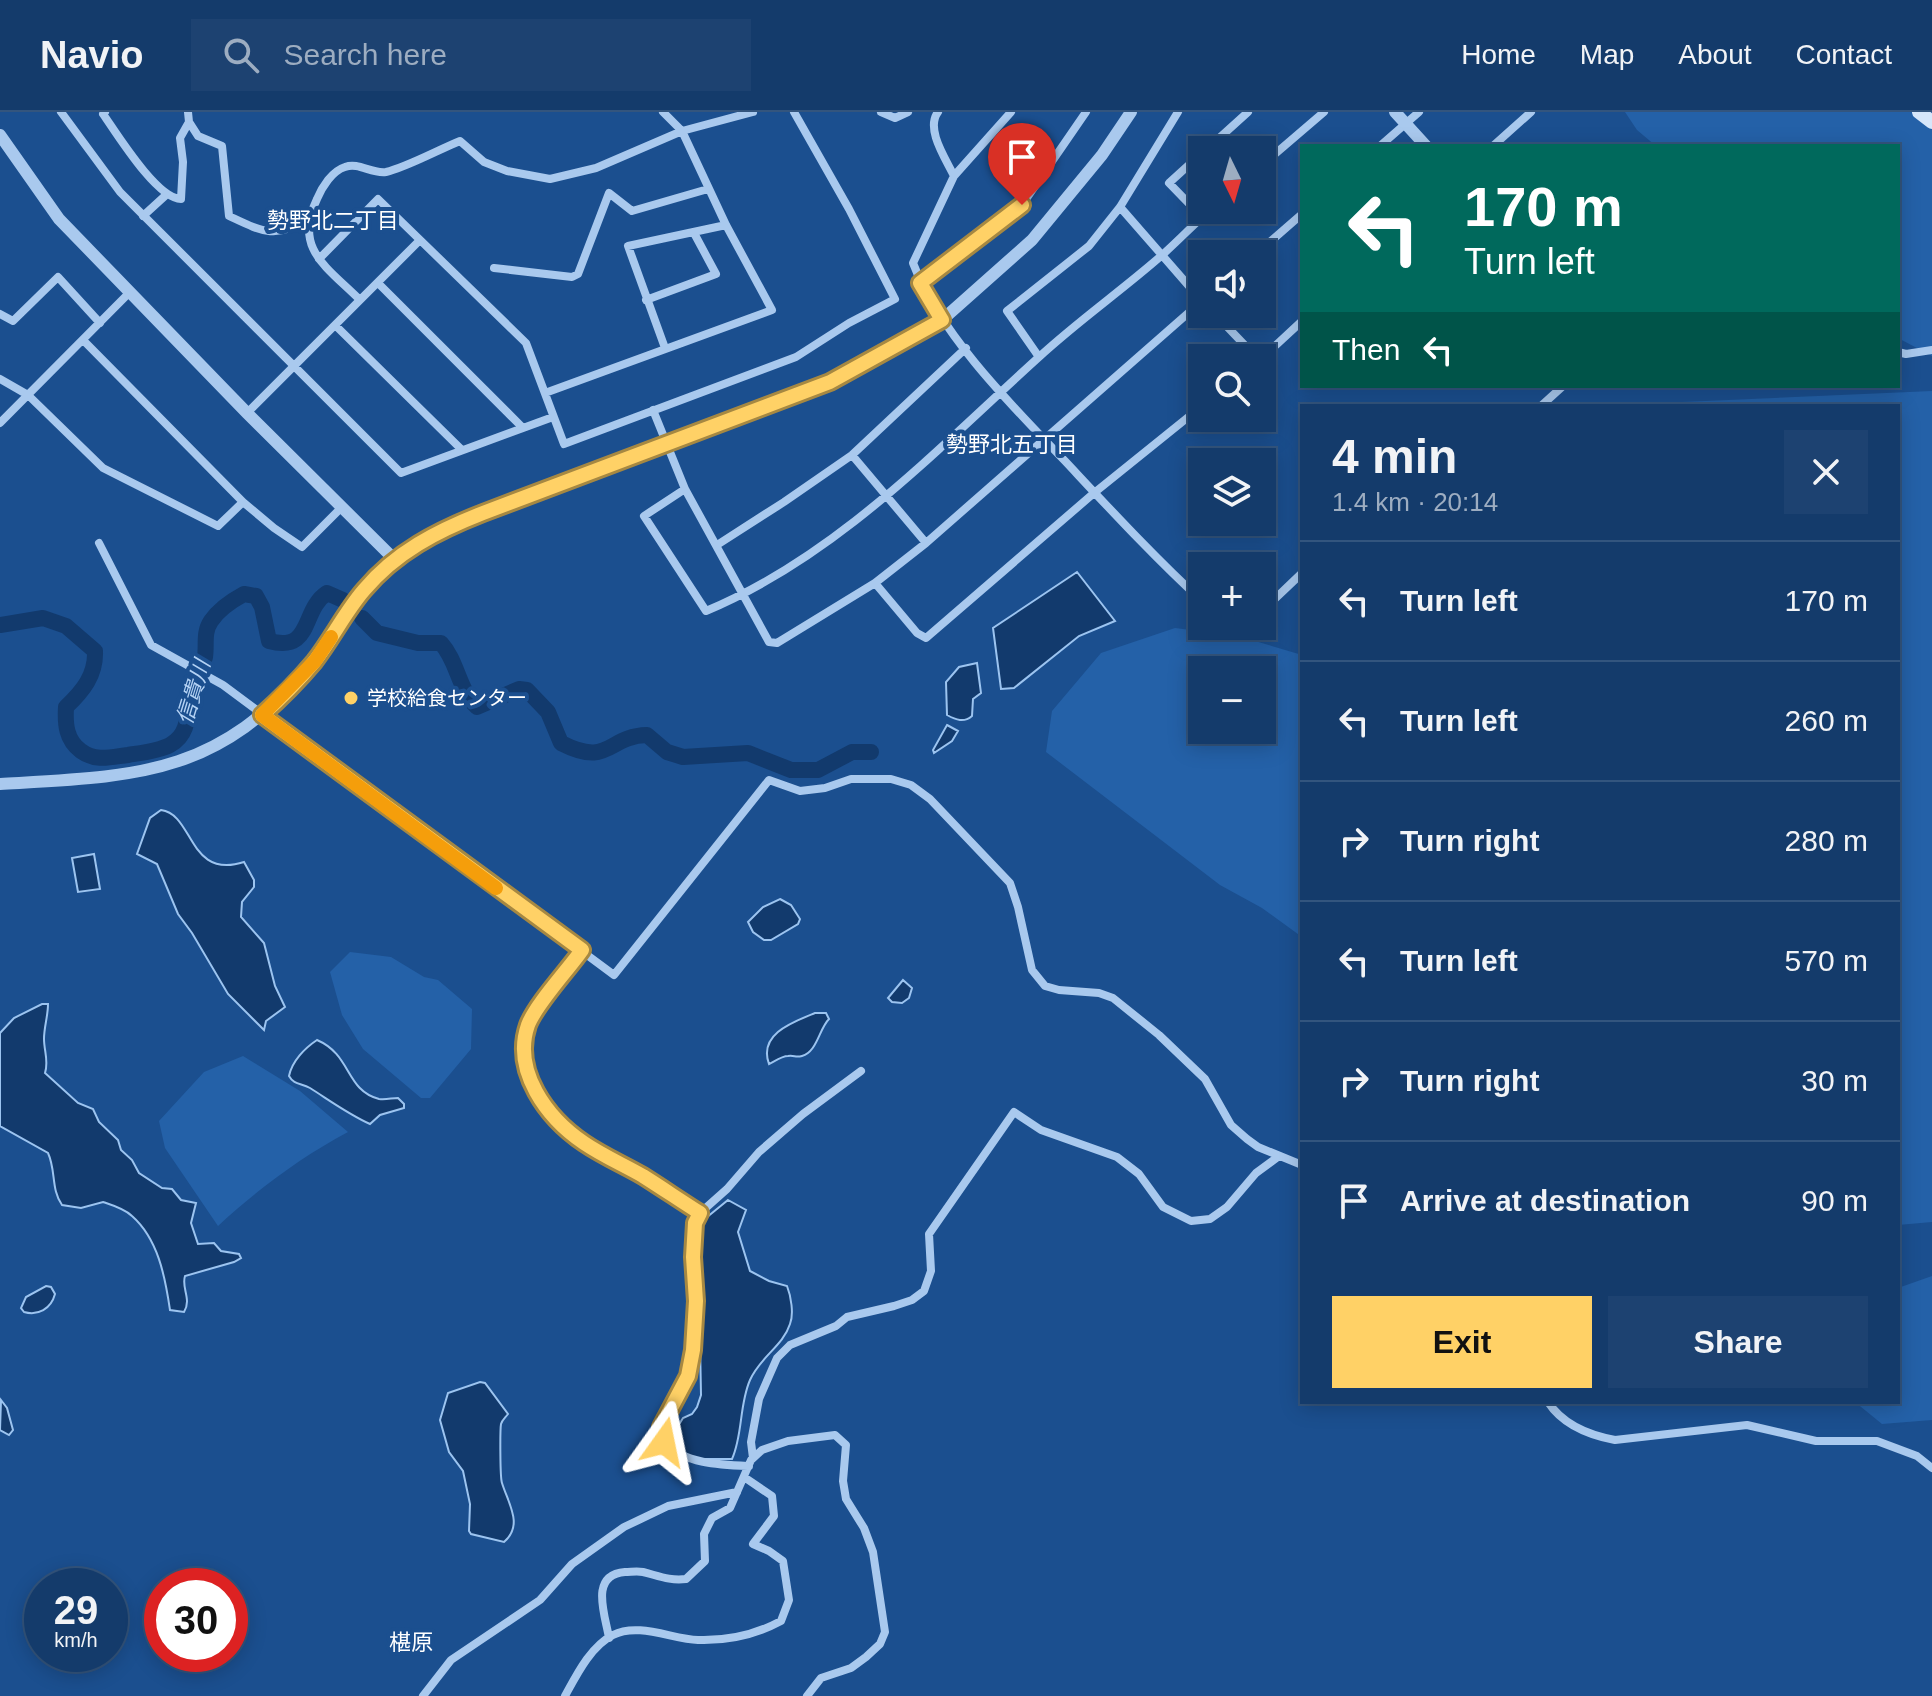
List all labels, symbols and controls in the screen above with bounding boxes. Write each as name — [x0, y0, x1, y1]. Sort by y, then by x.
search box — [191, 19, 751, 91]
icon: search — [219, 33, 263, 77]
text: Navio — [40, 34, 143, 76]
text: Search here — [283, 38, 447, 71]
text: Home — [1461, 39, 1536, 70]
text: Map — [1580, 39, 1634, 70]
text: About — [1678, 39, 1752, 70]
text: Contact — [1796, 39, 1892, 70]
pin — [988, 123, 1056, 205]
icon: arrive — [1000, 135, 1044, 179]
north arrow — [1188, 136, 1276, 224]
map controls — [1188, 136, 1276, 744]
text: 170 m — [1464, 175, 1623, 238]
icon: left — [1332, 176, 1436, 280]
district label: 勢野北二丁目 — [267, 208, 399, 233]
button: sound — [1188, 240, 1276, 328]
text: Turn left — [1464, 241, 1595, 282]
icon: left — [1416, 328, 1460, 372]
text: Then — [1332, 333, 1400, 366]
button: search — [1188, 344, 1276, 432]
text: 4 min — [1332, 430, 1457, 483]
button: close — [1784, 430, 1868, 514]
district label: 勢野北五丁目 — [946, 432, 1078, 457]
button: layers — [1188, 448, 1276, 536]
text: 1.4 km · 20:14 — [1332, 487, 1498, 517]
button: + — [1188, 552, 1276, 640]
icon: left — [1332, 579, 1376, 623]
text: Turn left — [1400, 584, 1518, 617]
text: 170 m — [1785, 584, 1868, 617]
water label: 信貴川 — [172, 655, 216, 727]
button: − — [1188, 656, 1276, 744]
place label: 学校給食センター — [367, 687, 527, 709]
marker: 学校給食センター — [342, 689, 360, 707]
icon: left — [1332, 699, 1376, 743]
text: Turn left — [1400, 704, 1518, 737]
text: 260 m — [1785, 704, 1868, 737]
icon: right — [1332, 819, 1376, 863]
text: Turn right — [1400, 824, 1539, 857]
text: 280 m — [1785, 824, 1868, 857]
icon: left — [1332, 939, 1376, 983]
text: Turn left — [1400, 944, 1518, 977]
text: 570 m — [1785, 944, 1868, 977]
icon: right — [1332, 1059, 1376, 1103]
text: Turn right — [1400, 1064, 1539, 1097]
text: 30 m — [1801, 1064, 1868, 1097]
icon: arrive — [1332, 1179, 1376, 1223]
text: Arrive at destination — [1400, 1184, 1690, 1217]
text: 90 m — [1801, 1184, 1868, 1217]
button: Exit — [1332, 1296, 1592, 1388]
button: Share — [1608, 1296, 1868, 1388]
position arrow — [622, 1400, 706, 1484]
speed limit sign: 30 — [144, 1568, 248, 1672]
text: 29 — [54, 1588, 98, 1632]
text: km/h — [54, 1629, 98, 1651]
district label: 椹原 — [389, 1630, 433, 1655]

